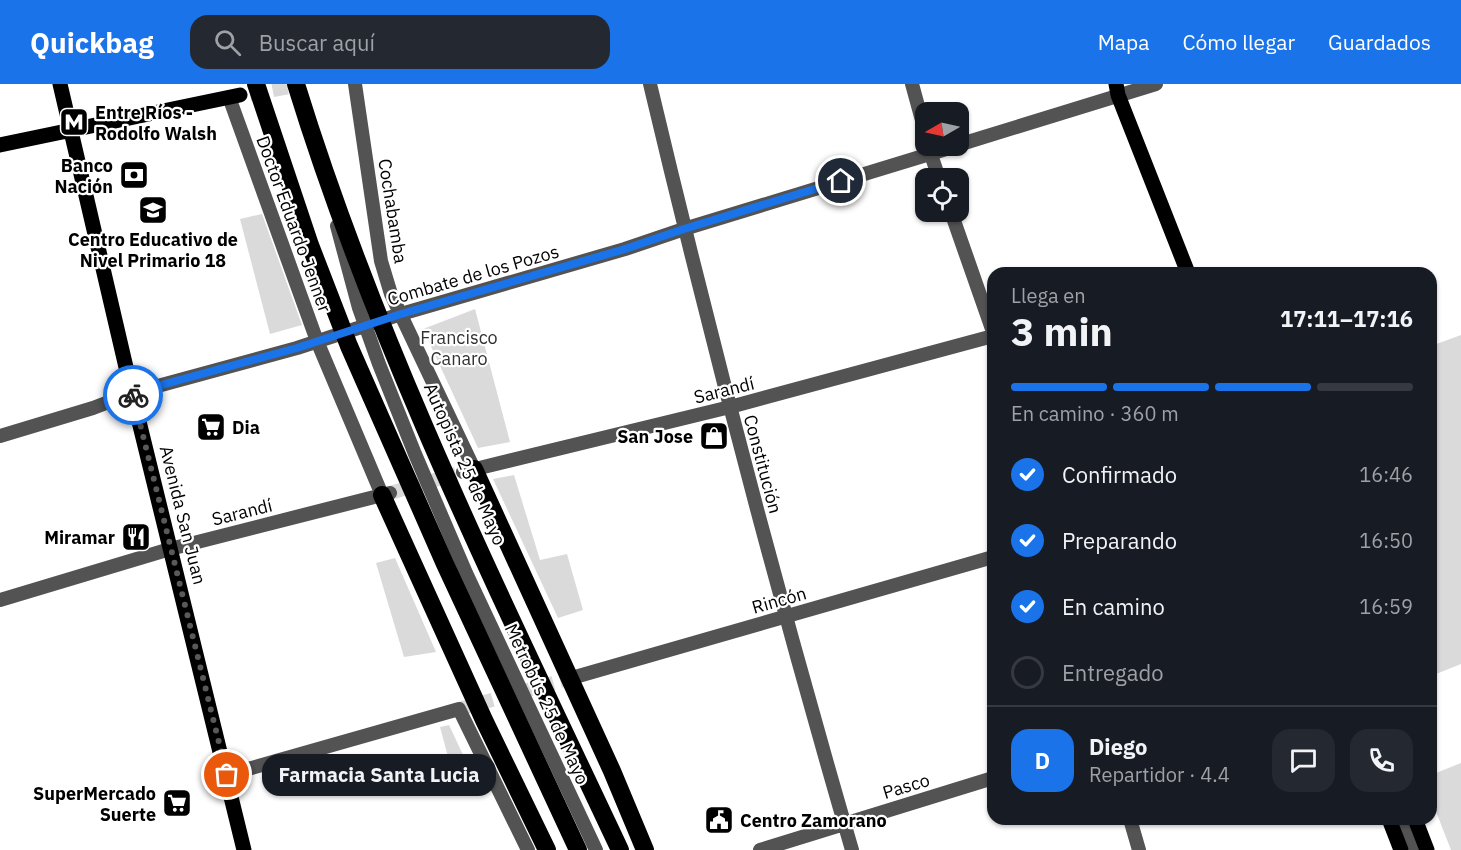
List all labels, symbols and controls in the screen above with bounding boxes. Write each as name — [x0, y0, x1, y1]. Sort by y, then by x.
search box — [190, 15, 610, 69]
text: Quickbag — [30, 24, 154, 61]
icon: search — [211, 26, 244, 59]
text: Buscar aquí — [259, 28, 375, 57]
text: Mapa — [1098, 28, 1149, 56]
text: Cómo llegar — [1182, 28, 1295, 56]
text: Guardados — [1328, 28, 1431, 56]
place label: Entre Ríos - Rodolfo Walsh — [95, 101, 217, 145]
north arrow — [915, 102, 969, 156]
map controls — [915, 102, 969, 222]
metro station icon: Entre Ríos - Rodolfo Walsh — [58, 106, 90, 138]
street label: Doctor Eduardo Jenner — [251, 133, 337, 316]
place label: Banco Nación — [54, 154, 113, 198]
pin — [815, 155, 866, 206]
street label: Cochabamba — [373, 157, 413, 266]
bank icon: Banco Nación — [118, 159, 150, 191]
icon: home — [824, 164, 857, 197]
button: locate — [915, 168, 969, 222]
school or university icon: Centro Educativo de Nivel Primario 18 — [137, 194, 169, 226]
place label: Centro Educativo de Nivel Primario 18 — [68, 228, 238, 272]
street label: Combate de los Pozos — [385, 239, 561, 311]
text: Llega en — [1011, 282, 1086, 309]
text: 17:11–17:16 — [1280, 304, 1413, 333]
text: 3 min — [1011, 306, 1113, 357]
park label: Francisco Canaro — [420, 326, 498, 370]
courier — [103, 365, 163, 425]
street label: Sarandí — [691, 371, 757, 409]
icon: bike — [117, 379, 150, 412]
street label: Autopista 25 de Mayo — [419, 379, 511, 549]
text: En camino · 360 m — [1011, 400, 1179, 427]
supermarket icon: Dia — [195, 411, 227, 443]
street label: Constitución — [739, 412, 787, 516]
place label: Dia — [232, 416, 260, 439]
shop icon: San Jose — [698, 420, 730, 452]
place label: San Jose — [617, 425, 693, 448]
street label: Avenida San Juan — [155, 443, 211, 587]
icon: check — [1011, 458, 1044, 491]
text: Confirmado — [1062, 460, 1177, 489]
text: 16:46 — [1359, 461, 1413, 488]
street label: Sarandí — [209, 493, 275, 531]
restaurant icon: Miramar — [120, 521, 152, 553]
icon: check — [1011, 524, 1044, 557]
place label: Miramar — [44, 526, 115, 549]
text: Preparando — [1062, 526, 1177, 555]
text: 16:50 — [1359, 527, 1413, 554]
street label: Rincón — [749, 581, 809, 619]
icon: check — [1011, 590, 1044, 623]
text: En camino — [1062, 592, 1165, 621]
text: 16:59 — [1359, 593, 1413, 620]
street label: Metrobús 25 de Mayo — [500, 620, 594, 788]
text: Entregado — [1062, 658, 1163, 687]
button: chat — [1272, 729, 1335, 792]
button: phone — [1350, 729, 1413, 792]
text: Diego — [1089, 732, 1147, 761]
text: D — [1035, 746, 1050, 775]
pin — [201, 749, 252, 800]
callout: Farmacia Santa Lucia — [263, 754, 497, 796]
icon: bag — [210, 758, 243, 791]
text: Farmacia Santa Lucia — [278, 761, 480, 788]
text: Repartidor · 4.4 — [1089, 761, 1230, 788]
street label: Pasco — [880, 768, 932, 804]
place label: SuperMercado Suerte — [33, 782, 156, 826]
supermarket icon: SuperMercado Suerte — [161, 787, 193, 819]
public building icon: Centro Zamorano — [703, 804, 735, 836]
place label: Centro Zamorano — [740, 809, 887, 832]

